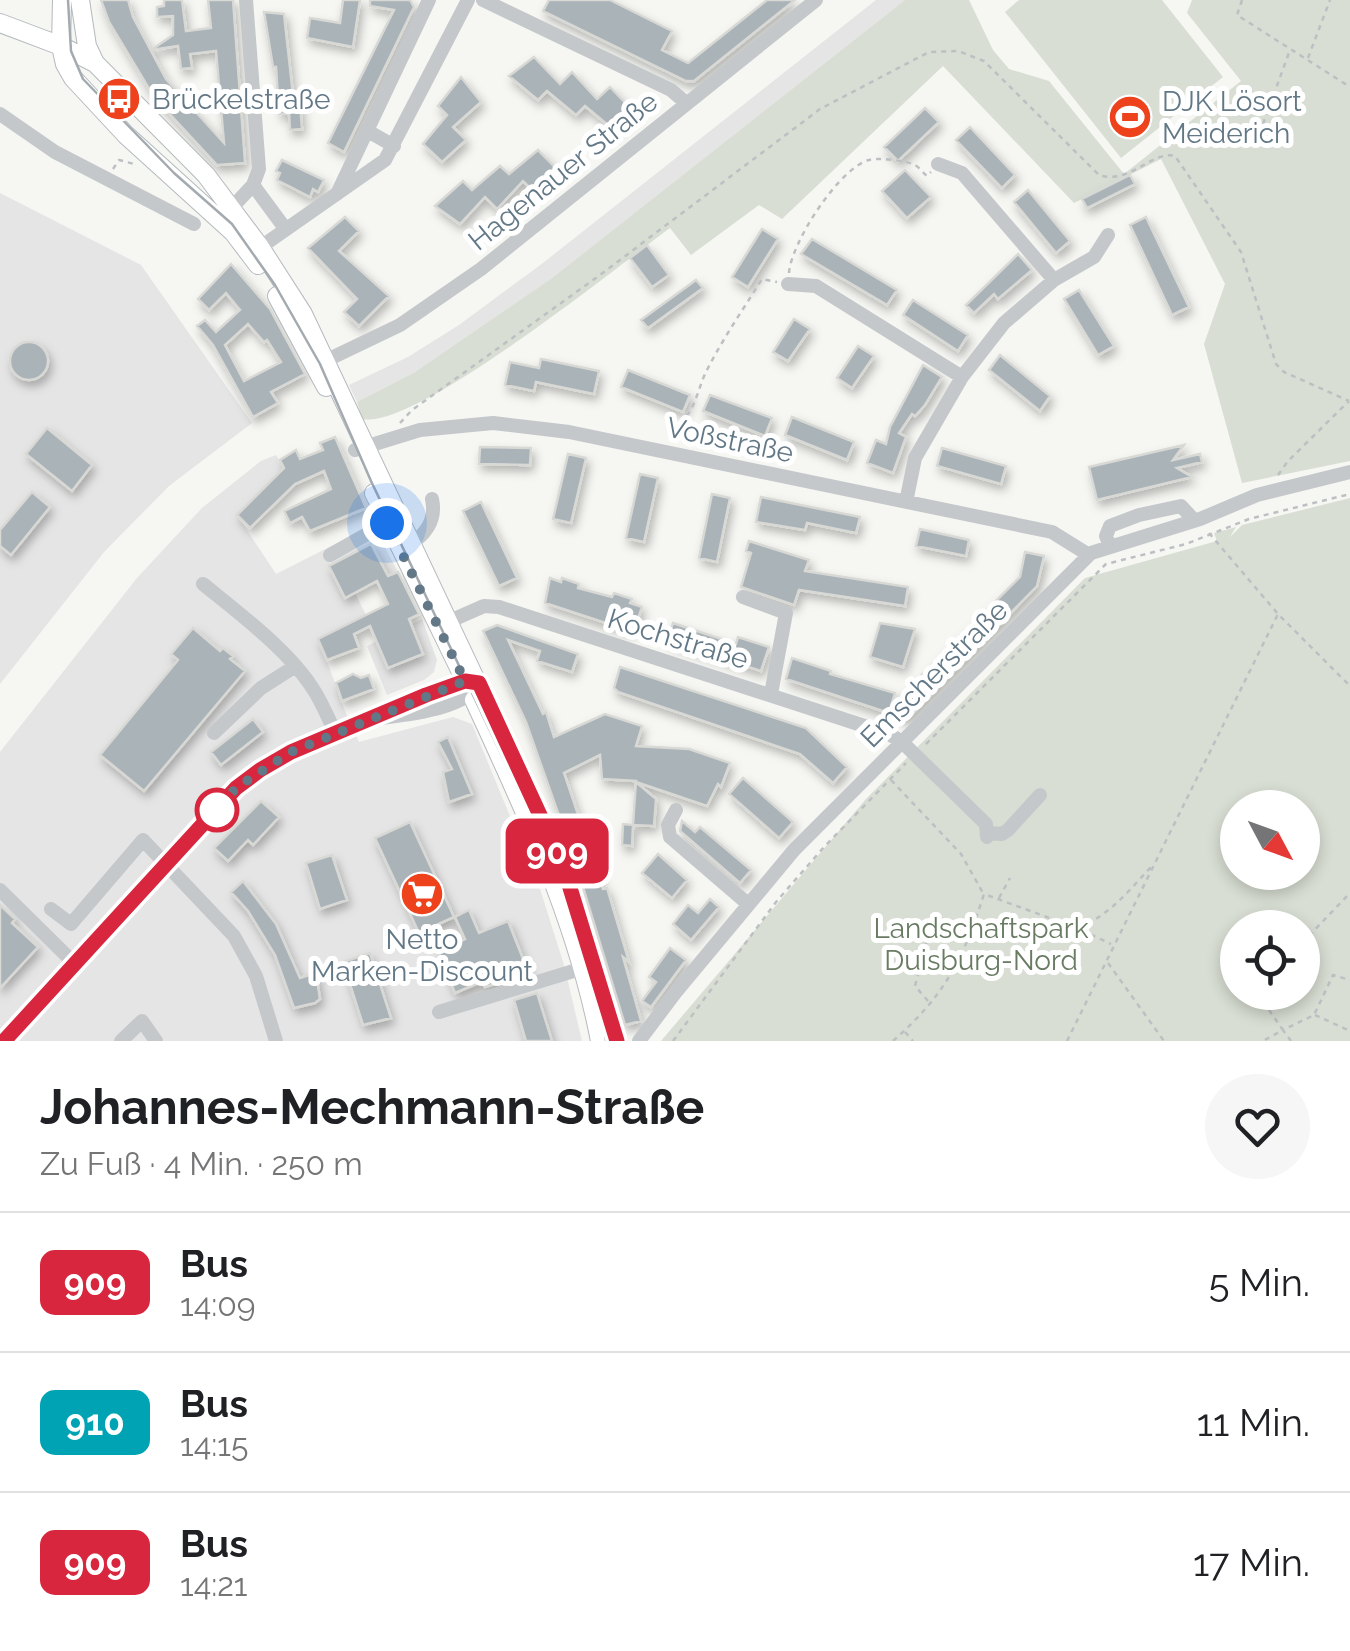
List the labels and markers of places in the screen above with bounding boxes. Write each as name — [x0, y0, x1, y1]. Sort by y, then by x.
bus stop icon: Brückelstraße — [96, 76, 142, 122]
place label: Brückelstraße — [152, 83, 330, 116]
place label: DJK Lösort Meiderich — [1162, 85, 1302, 150]
sports icon: DJK Lösort Meiderich — [1107, 94, 1153, 140]
unlabelled marker — [196, 789, 238, 831]
supermarket icon: Netto Marken-Discount — [399, 871, 445, 917]
place label: Netto Marken-Discount — [311, 923, 534, 988]

